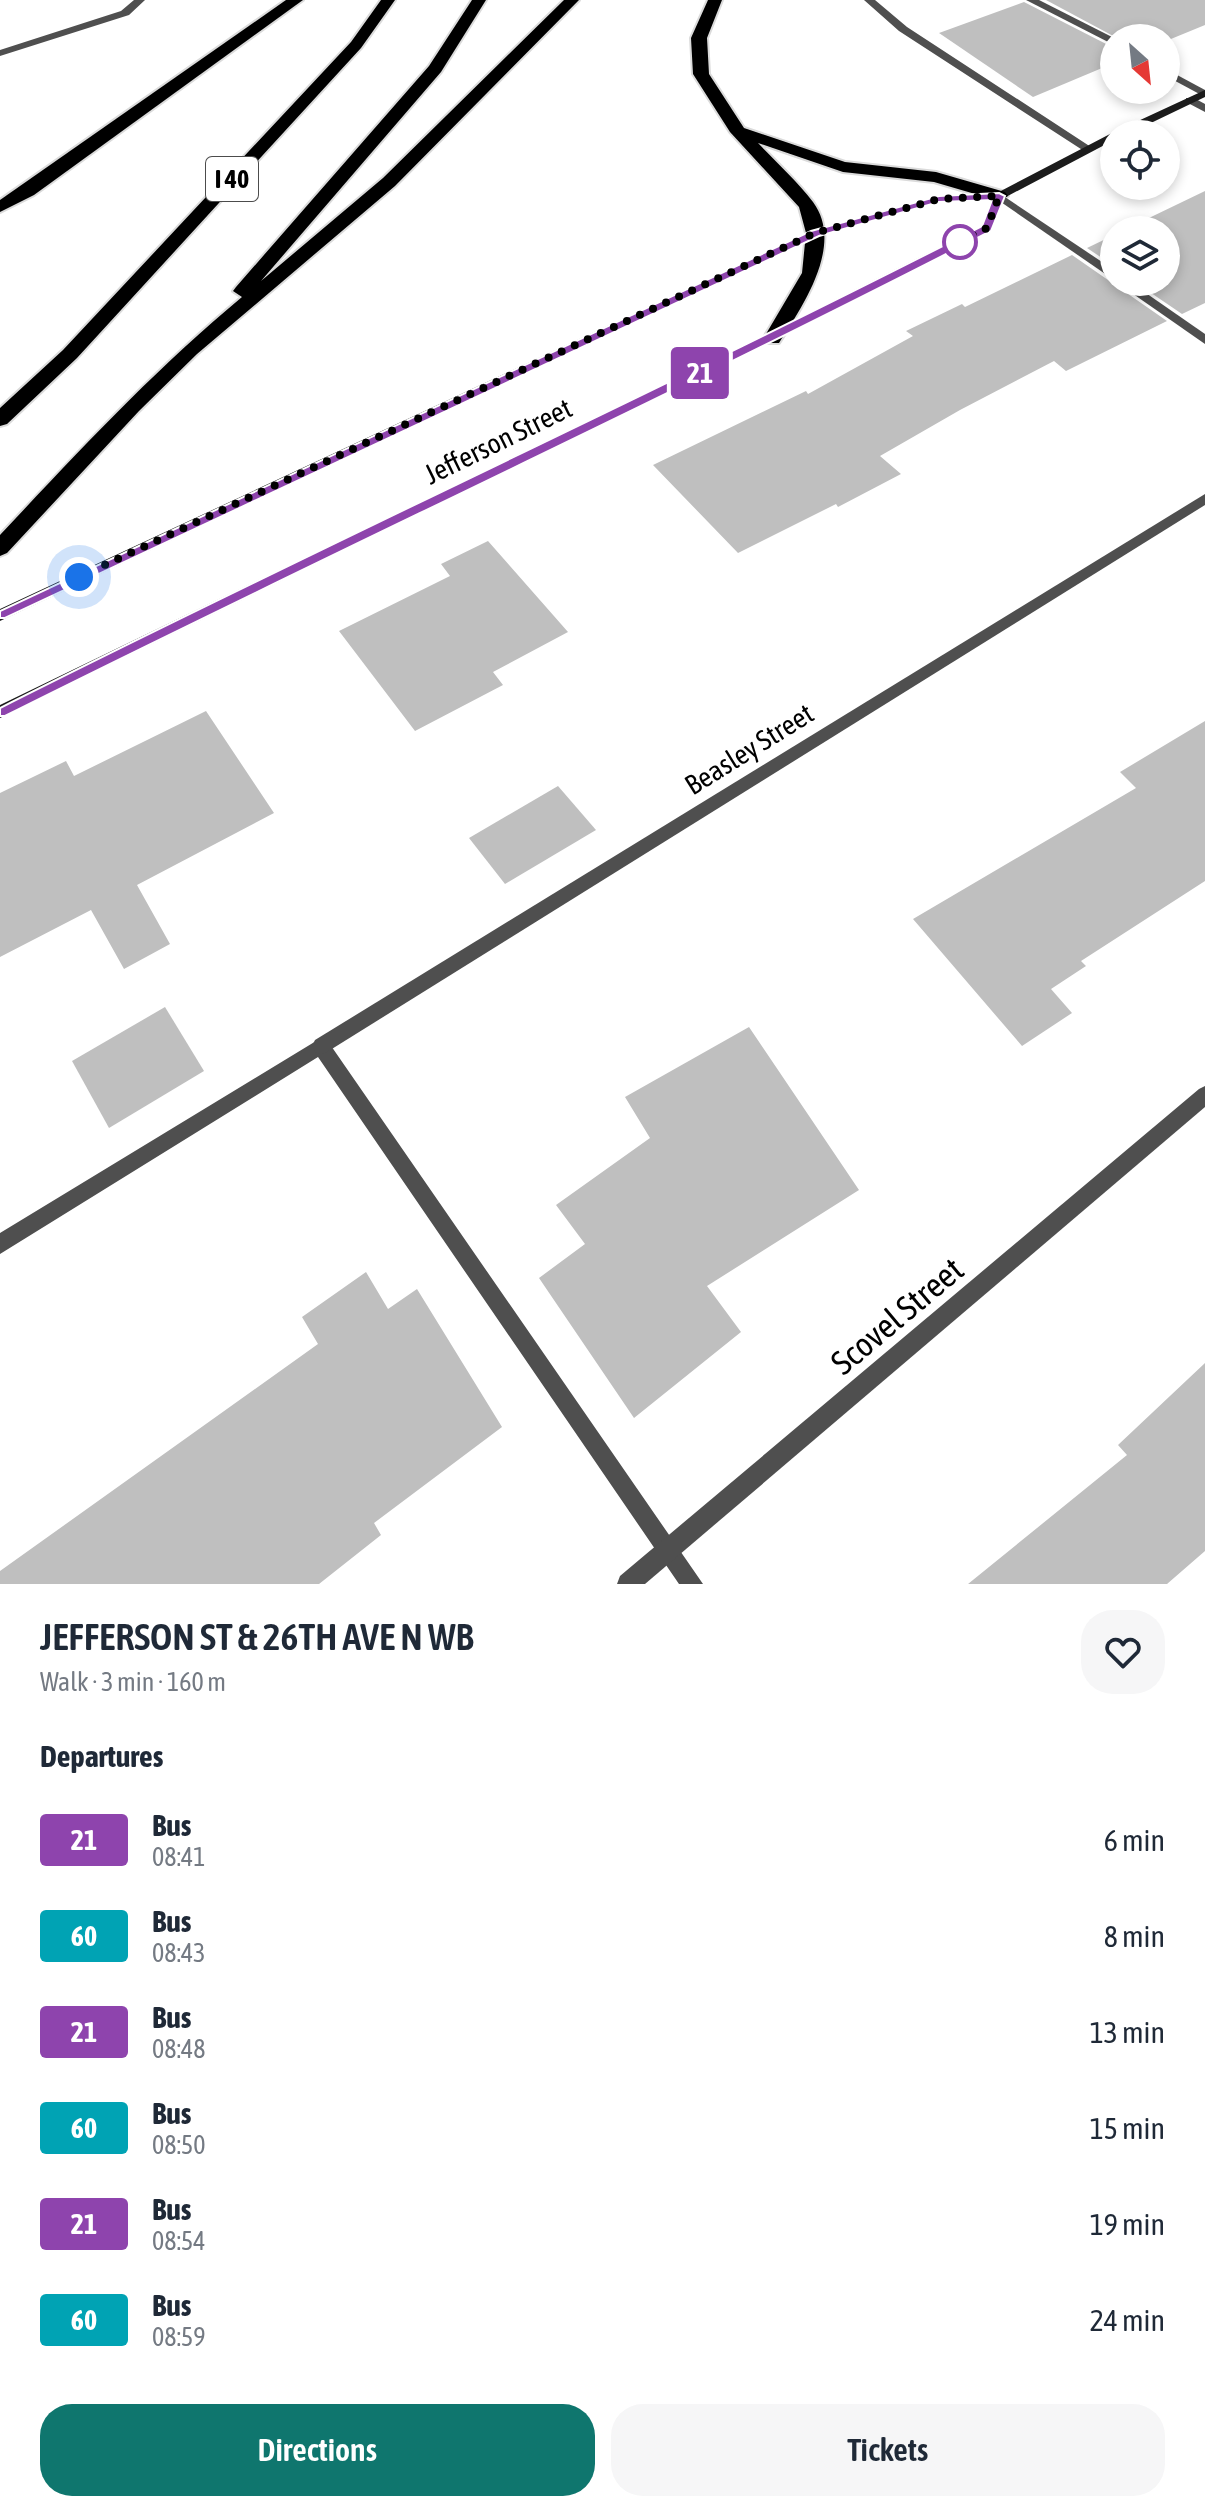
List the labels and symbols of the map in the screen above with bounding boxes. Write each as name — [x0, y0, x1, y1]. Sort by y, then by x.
north arrow — [1100, 24, 1180, 104]
road number: I 40 — [206, 157, 258, 201]
unlabelled marker — [943, 225, 977, 259]
line badge: 21 — [664, 347, 736, 399]
street label: Jefferson Street — [419, 392, 577, 490]
your location — [59, 557, 99, 597]
street label: Beasley Street — [679, 697, 819, 801]
street label: Scovel Street — [823, 1249, 970, 1382]

